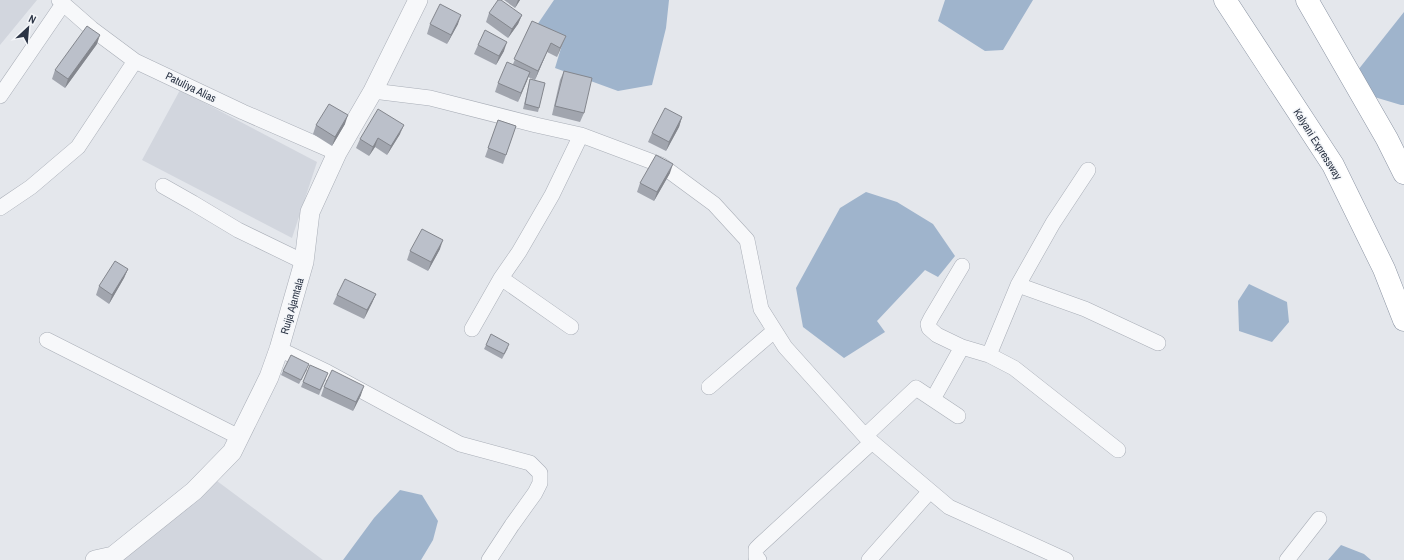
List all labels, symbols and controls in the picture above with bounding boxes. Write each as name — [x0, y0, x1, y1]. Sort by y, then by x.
north arrow — [8, 8, 48, 48]
text: N — [26, 11, 38, 27]
street label: Patuliya Alias — [163, 69, 219, 105]
street label: Kalyani Expressway — [1291, 106, 1346, 183]
street label: Ruija Ajamtala — [277, 276, 307, 336]

